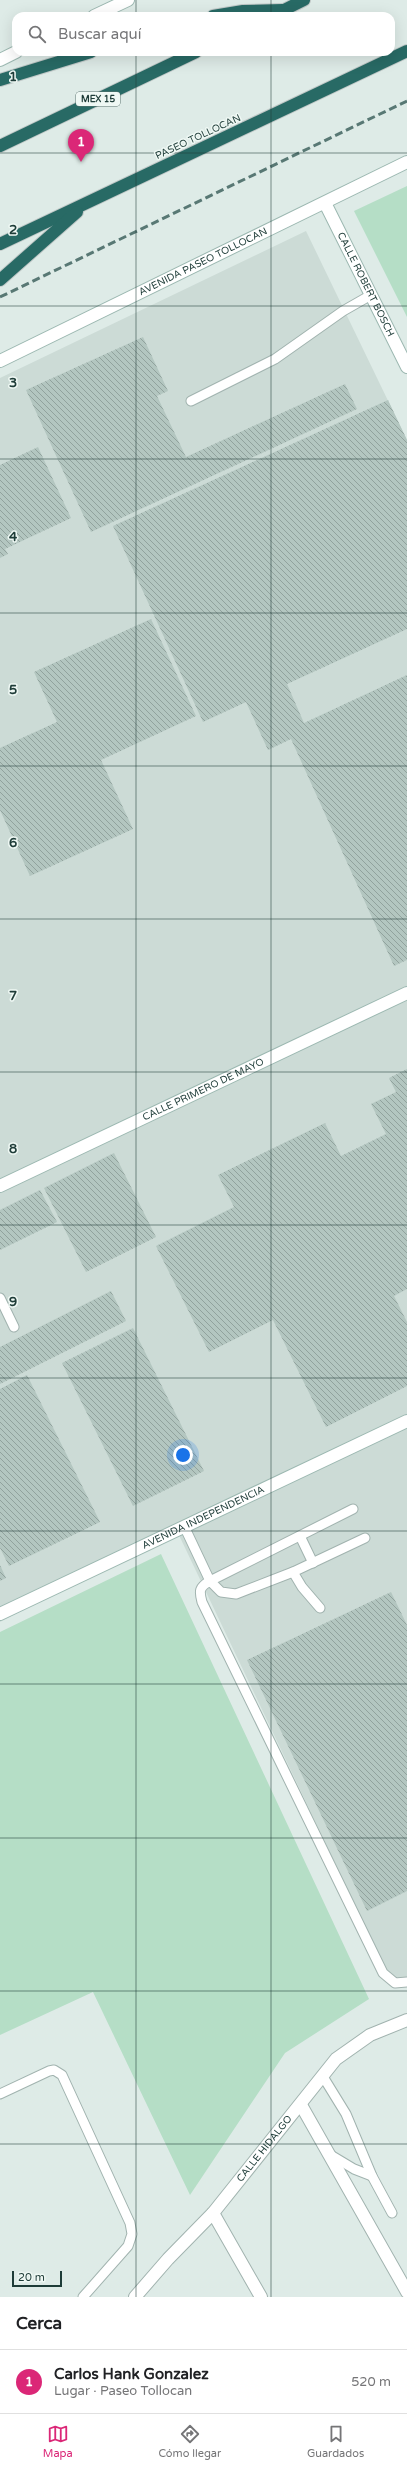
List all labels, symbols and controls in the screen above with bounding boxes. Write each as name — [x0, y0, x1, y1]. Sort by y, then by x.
search box — [12, 12, 395, 56]
icon: search — [26, 23, 48, 45]
text: Buscar aquí — [58, 25, 141, 43]
text: 1 — [9, 69, 17, 85]
road number: MEX 15 — [76, 92, 120, 106]
street label: PASEO TOLLOCAN — [153, 112, 243, 162]
pin: 1 — [68, 129, 94, 162]
text: 2 — [9, 222, 17, 238]
street label: AVENIDA PASEO TOLLOCAN — [137, 225, 269, 298]
street label: CALLE ROBERT BOSCH — [335, 230, 397, 339]
text: 3 — [9, 375, 17, 391]
text: 4 — [9, 529, 18, 545]
text: 5 — [9, 682, 17, 698]
text: 6 — [9, 835, 17, 851]
text: 7 — [9, 988, 17, 1004]
street label: CALLE PRIMERO DE MAYO — [141, 1056, 266, 1123]
text: 8 — [9, 1141, 17, 1157]
text: 9 — [9, 1294, 17, 1310]
your location — [173, 1445, 193, 1465]
street label: AVENIDA INDEPENDENCIA — [140, 1483, 266, 1552]
street label: CALLE HIDALGO — [234, 2113, 295, 2184]
scale bar — [12, 2269, 62, 2288]
text: 20 m — [18, 2271, 45, 2284]
text: Cerca — [16, 2313, 62, 2334]
text: Carlos Hank Gonzalez — [54, 2365, 209, 2383]
text: 1 — [25, 2374, 33, 2390]
text: 520 m — [351, 2374, 391, 2390]
text: Lugar · Paseo Tollocan — [54, 2383, 192, 2399]
tab: Mapa — [43, 2423, 73, 2460]
tab: Cómo llegar — [158, 2423, 221, 2460]
tab: Guardados — [307, 2423, 364, 2460]

